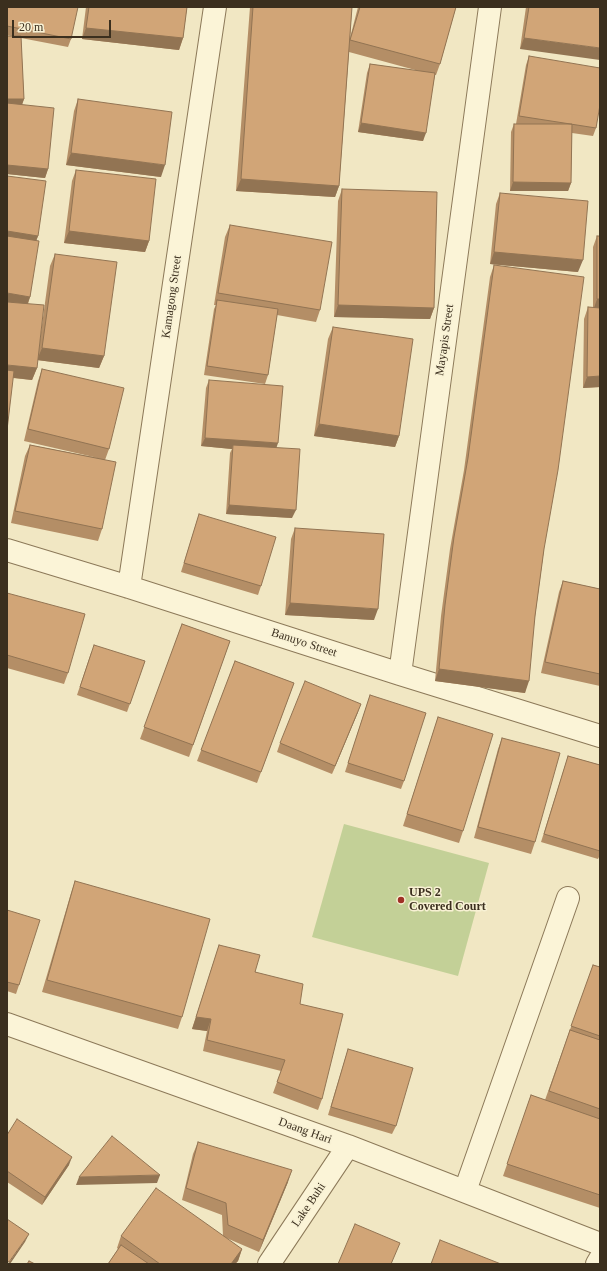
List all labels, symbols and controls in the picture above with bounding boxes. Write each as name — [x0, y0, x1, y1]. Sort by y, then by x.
scale bar — [14, 12, 113, 38]
text: 20 m — [19, 20, 43, 34]
street label: Kamagong Street — [159, 255, 185, 339]
street label: Mayapis Street — [433, 303, 457, 377]
street label: Banuyo Street — [269, 626, 339, 660]
place label: UPS 2 Covered Court — [409, 886, 486, 914]
marker: UPS 2 Covered Court — [396, 895, 406, 905]
street label: Daang Hari — [276, 1115, 334, 1147]
street label: Lake Buhi — [289, 1180, 329, 1230]

